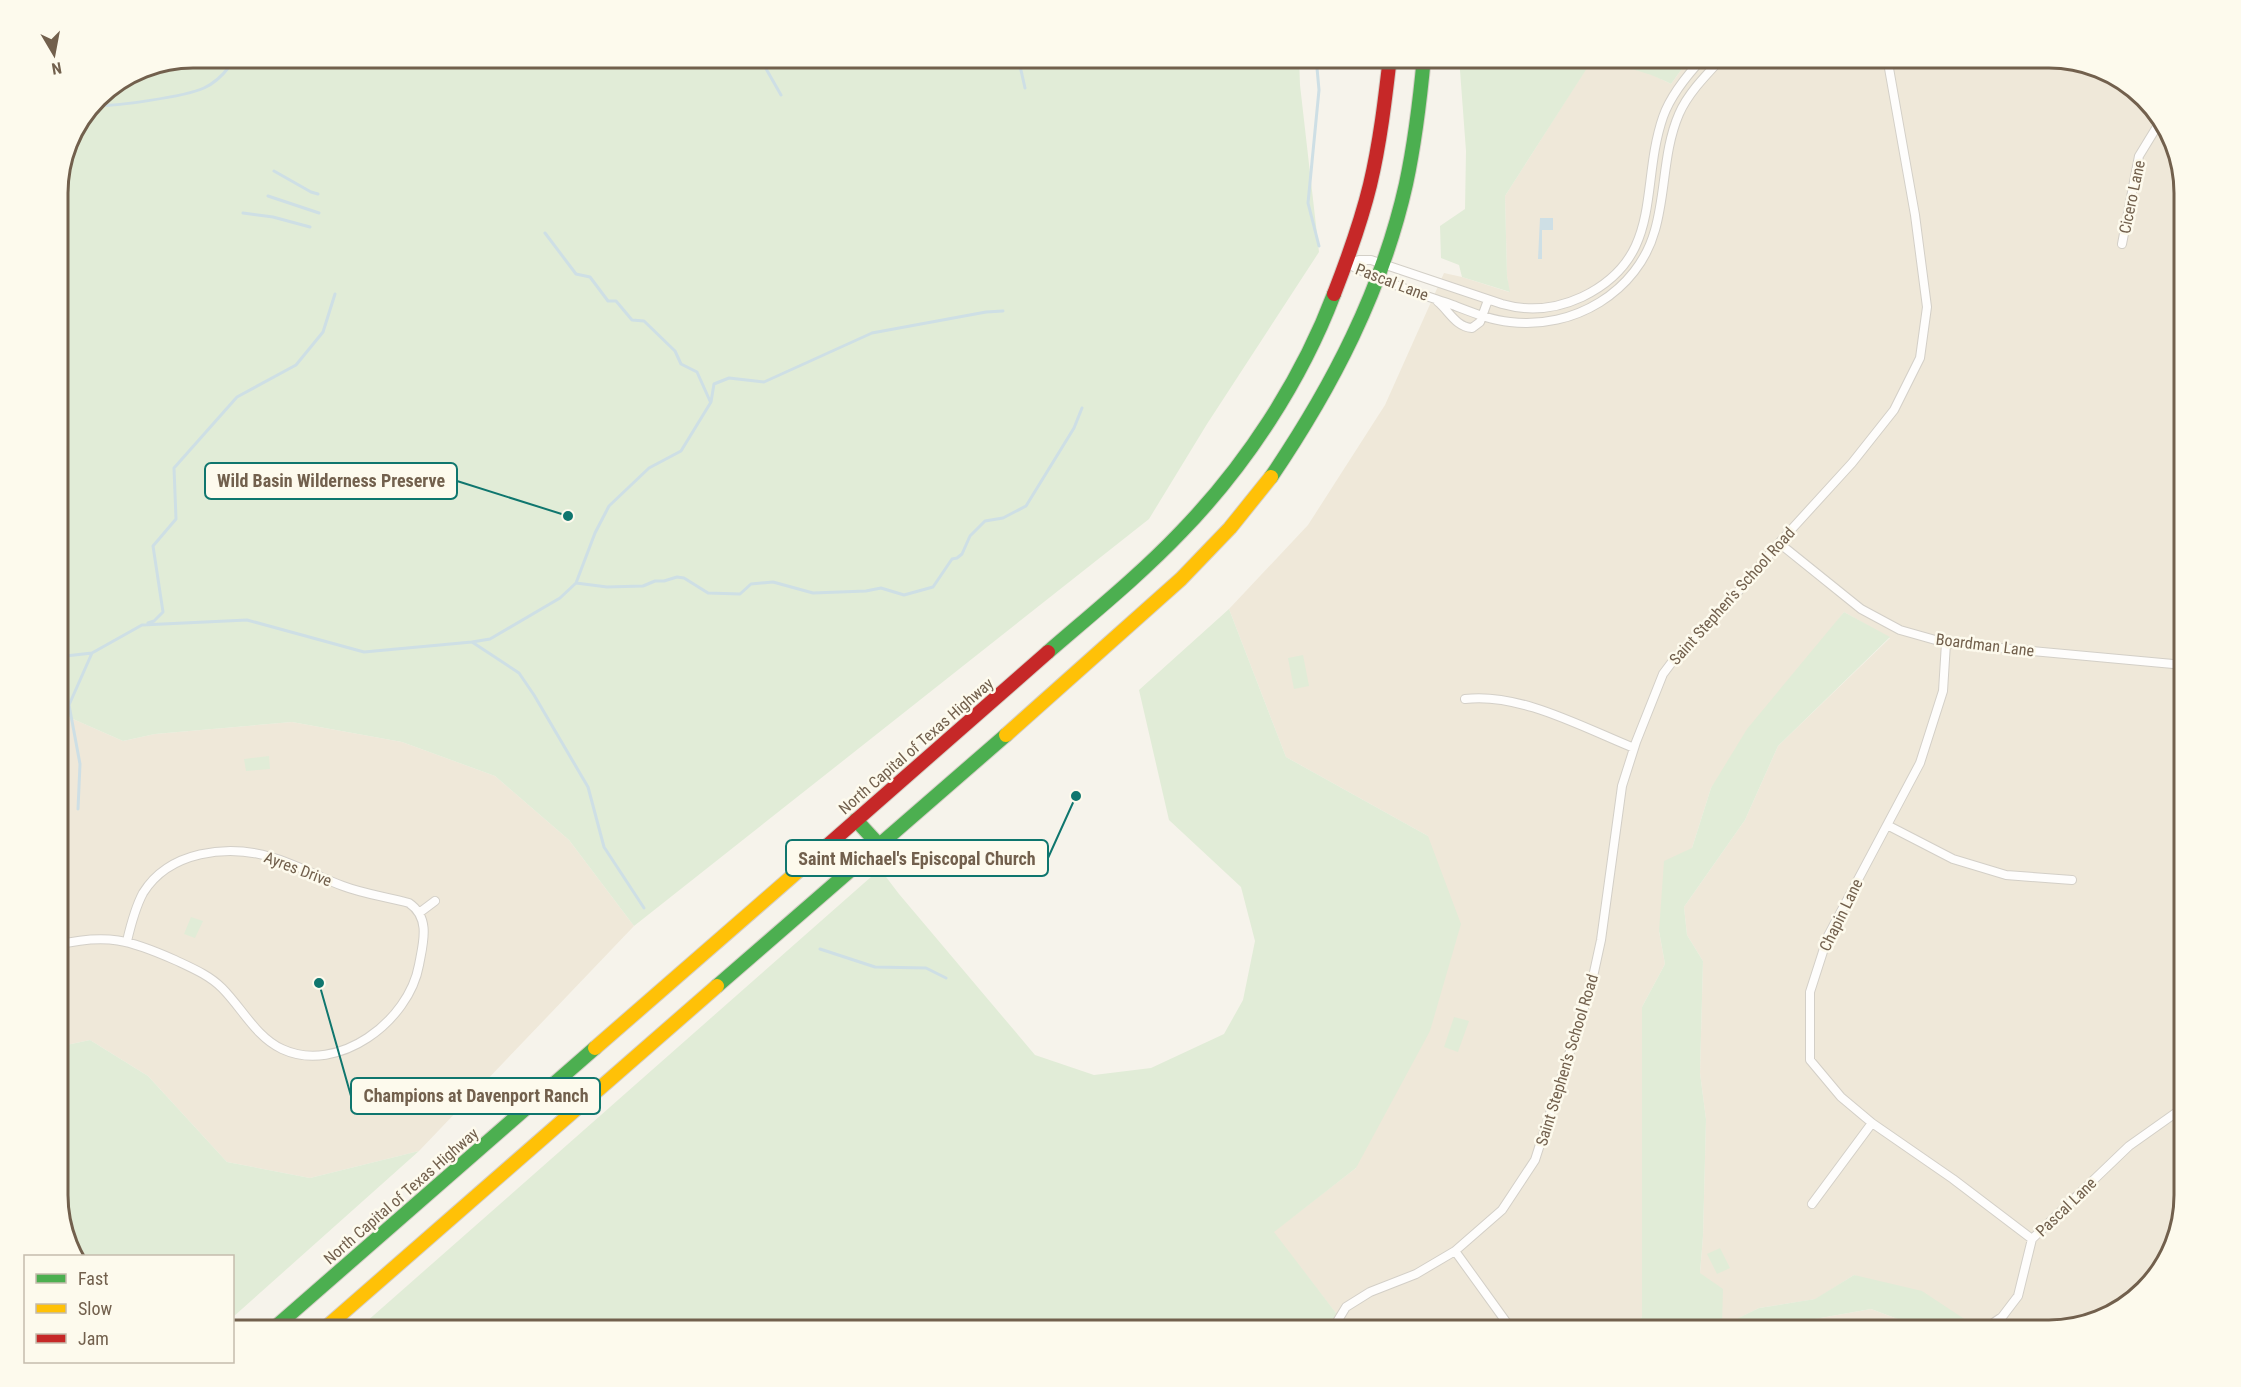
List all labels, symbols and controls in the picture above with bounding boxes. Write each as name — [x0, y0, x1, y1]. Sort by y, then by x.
north arrow — [24, 24, 84, 84]
text: N — [50, 58, 63, 78]
street label: Cicero Lane — [2115, 159, 2149, 235]
street label: Pascal Lane — [1353, 259, 1431, 305]
callout: Wild Basin Wilderness Preserve — [205, 463, 457, 499]
text: Wild Basin Wilderness Preserve — [217, 470, 445, 491]
street label: Saint Stephen's School Road — [1665, 523, 1799, 669]
street label: Boardman Lane — [1935, 630, 2035, 660]
street label: North Capital of Texas Highway — [835, 674, 997, 818]
callout: Saint Michael's Episcopal Church — [786, 840, 1048, 876]
street label: Ayres Drive — [262, 847, 334, 891]
text: Saint Michael's Episcopal Church — [798, 848, 1036, 869]
street label: Chapin Lane — [1815, 876, 1867, 954]
street label: Saint Stephen's School Road — [1532, 972, 1602, 1148]
callout: Champions at Davenport Ranch — [351, 1078, 600, 1114]
text: Champions at Davenport Ranch — [363, 1085, 589, 1106]
street label: North Capital of Texas Highway — [320, 1124, 482, 1268]
street label: Pascal Lane — [2032, 1174, 2100, 1240]
legend — [24, 1255, 234, 1363]
text: Fast — [78, 1268, 109, 1289]
text: Slow — [78, 1298, 113, 1319]
text: Jam — [78, 1328, 109, 1349]

